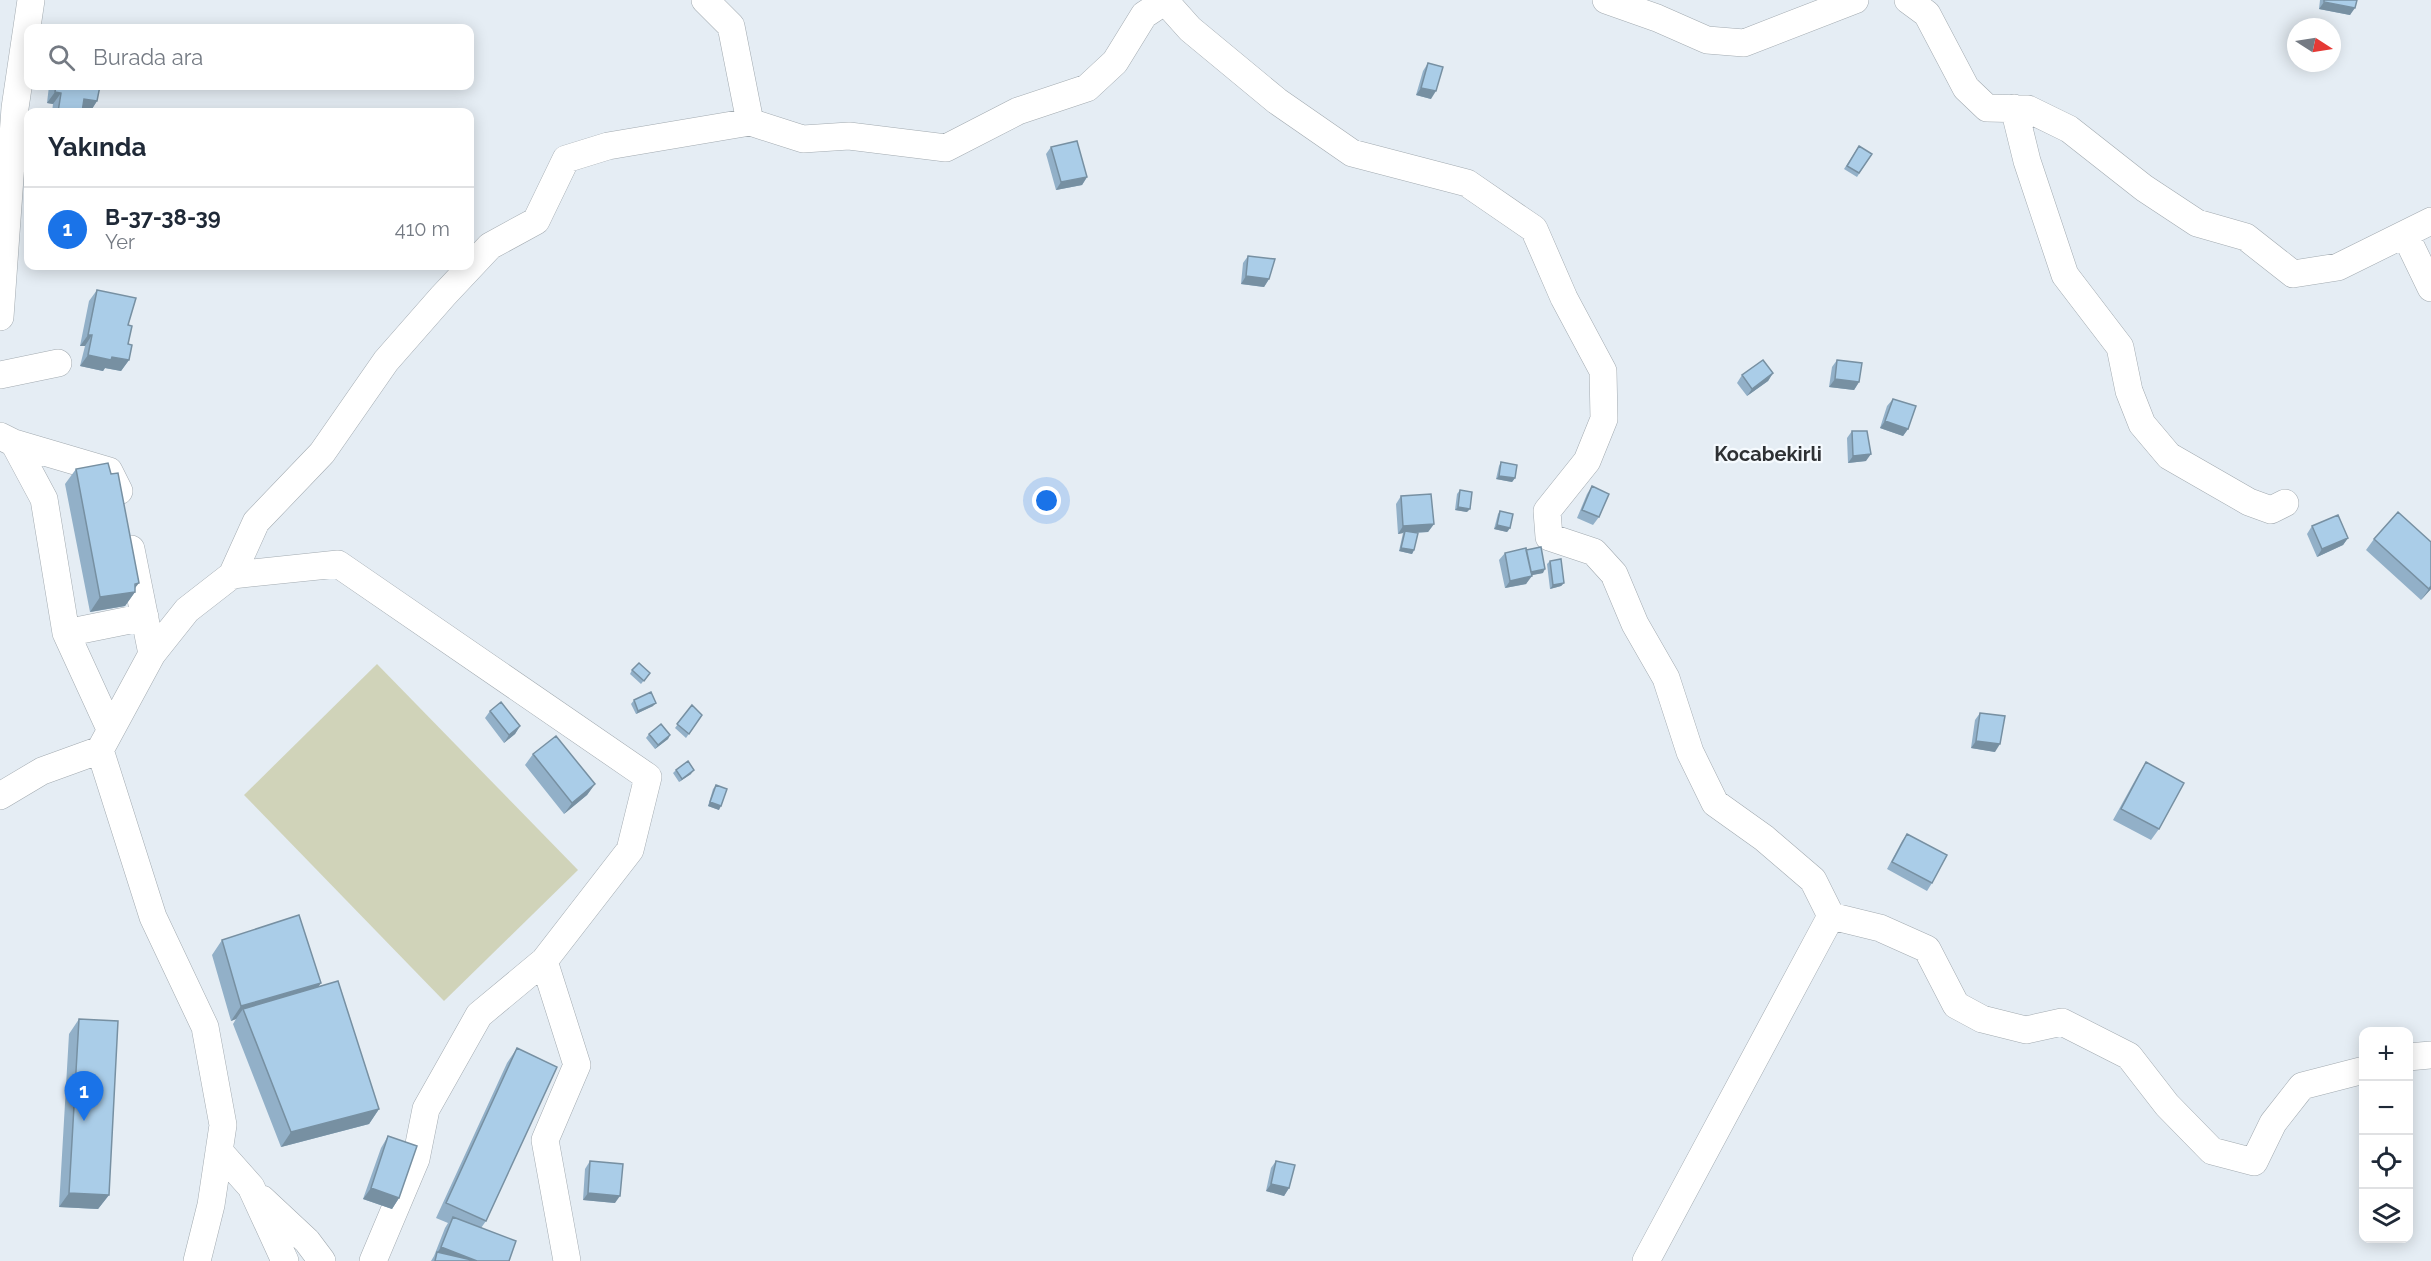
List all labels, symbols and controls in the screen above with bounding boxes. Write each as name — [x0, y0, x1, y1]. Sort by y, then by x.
north arrow — [2287, 18, 2341, 72]
search box — [24, 24, 474, 90]
icon: search — [45, 41, 78, 74]
text: Burada ara — [93, 44, 203, 70]
text: Yakında — [48, 132, 146, 162]
text: B-37-38-39 — [105, 204, 221, 230]
text: 1 — [63, 217, 72, 241]
text: 410 m — [395, 217, 450, 241]
text: Yer — [105, 230, 135, 254]
district label: Kocabekirli — [1714, 442, 1822, 466]
your location — [1032, 486, 1061, 515]
map controls — [2359, 1027, 2413, 1243]
button: + — [2359, 1027, 2413, 1081]
pin: 1 — [64, 1072, 104, 1121]
button: − — [2359, 1081, 2413, 1135]
button: locate — [2359, 1135, 2413, 1189]
button: layers — [2359, 1189, 2413, 1243]

